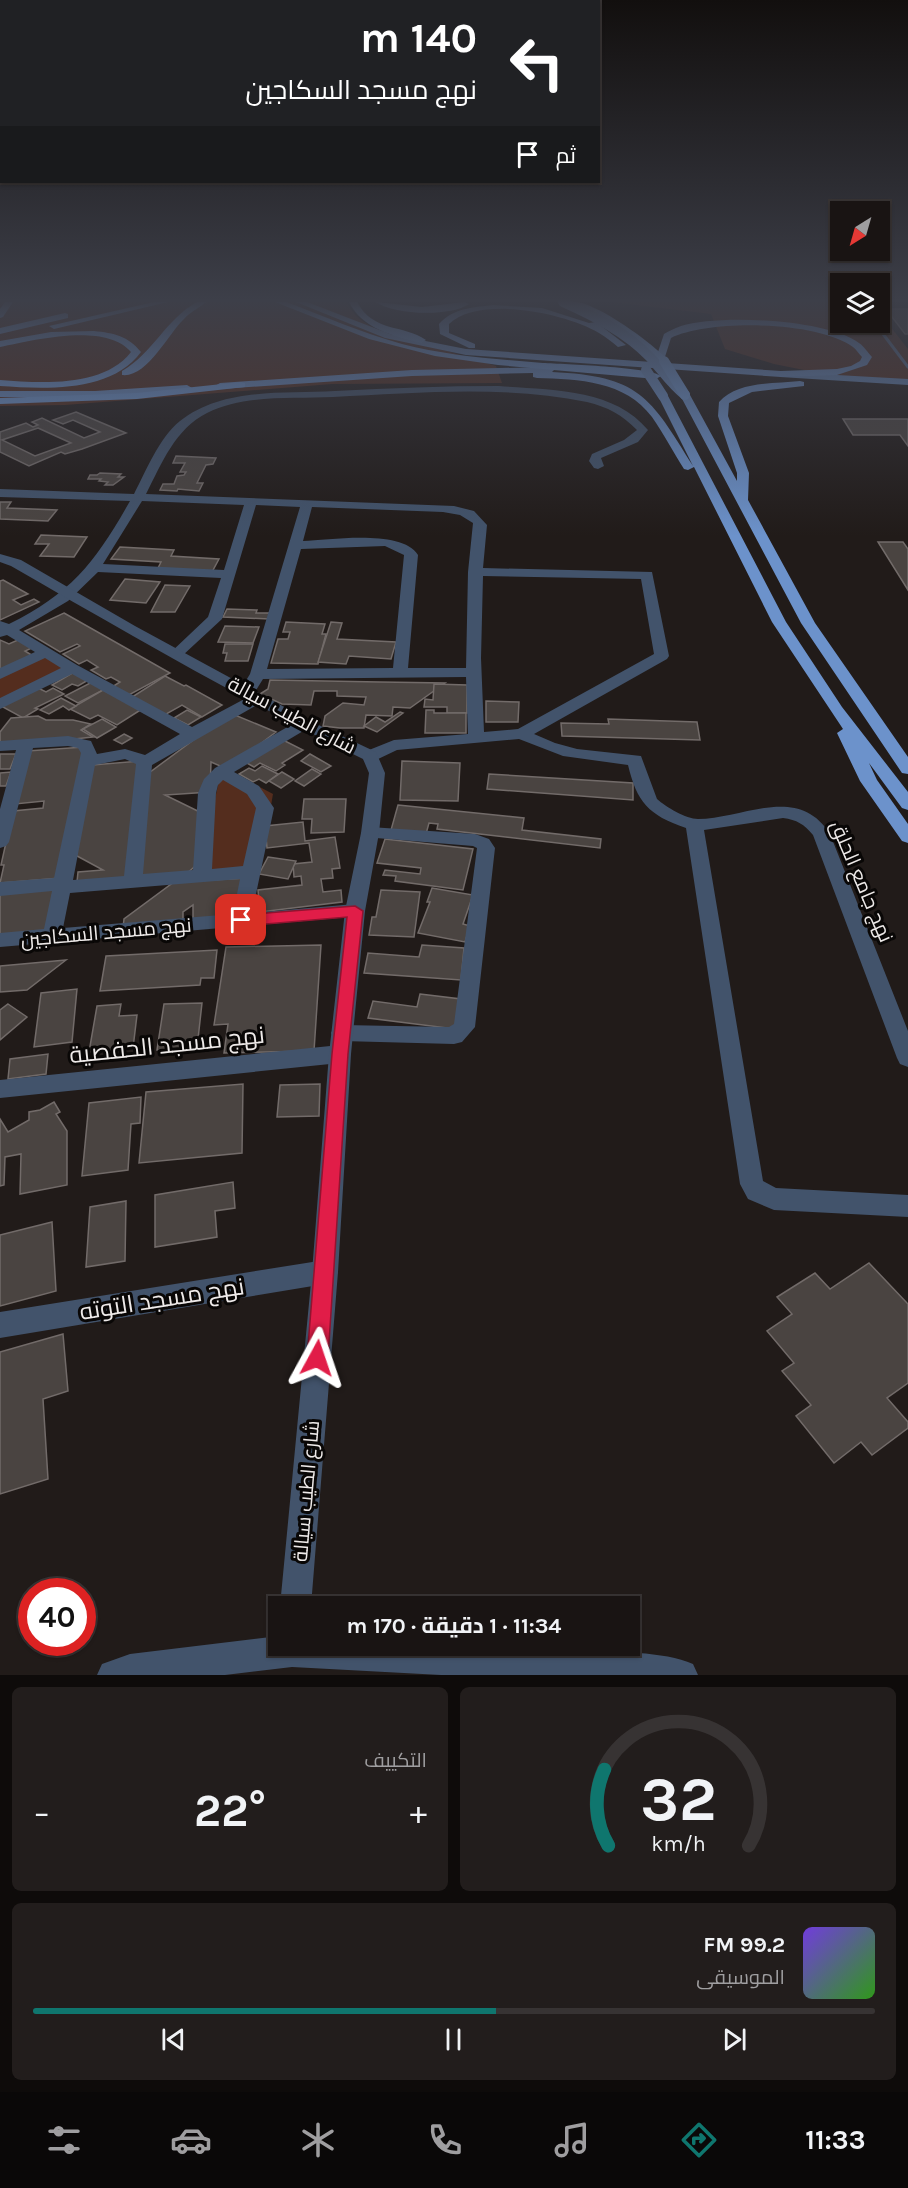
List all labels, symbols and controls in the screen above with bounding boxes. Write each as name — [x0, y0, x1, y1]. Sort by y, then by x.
text: 140 m — [360, 13, 477, 63]
icon: left — [498, 24, 576, 102]
text: نهج مسجد السكاجين — [245, 74, 477, 106]
icon: arrive — [511, 138, 544, 171]
text: ثم — [556, 143, 576, 169]
north arrow — [830, 201, 890, 261]
map controls — [830, 201, 890, 333]
button: layers — [830, 273, 890, 333]
street label: شارع الطيب سيالة — [223, 672, 360, 761]
street label: نهج جامع الحلق — [824, 817, 898, 946]
pin — [215, 894, 266, 945]
icon: arrive — [224, 903, 257, 936]
street label: نهج مسجد السكاجين — [20, 914, 193, 953]
street label: نهج مسجد الحفصية — [68, 1021, 266, 1071]
street label: نهج مسجد التوته — [78, 1272, 247, 1328]
position arrow — [285, 1326, 349, 1390]
street label: شارع الطيب سيالة — [289, 1419, 326, 1563]
speed limit sign: 40 — [18, 1578, 96, 1656]
text: 11:34 · 1 دقيقة · 170 m — [347, 1613, 561, 1639]
text: التكييف — [364, 1749, 427, 1772]
text: 32 — [640, 1763, 716, 1836]
text: 22° — [194, 1785, 266, 1837]
text: − — [33, 1793, 50, 1831]
text: + — [410, 1793, 427, 1831]
text: km/h — [651, 1831, 705, 1856]
text: 99.2 FM — [703, 1932, 785, 1958]
text: الموسيقى — [696, 1966, 785, 1989]
icon: previous — [157, 2023, 190, 2056]
icon: pause — [437, 2023, 470, 2056]
icon: next — [718, 2023, 751, 2056]
icon: filters — [43, 2119, 85, 2161]
icon: car — [170, 2119, 212, 2161]
icon: climate — [297, 2119, 339, 2161]
icon: phone — [424, 2119, 466, 2161]
icon: music — [551, 2119, 593, 2161]
icon: directions — [678, 2119, 720, 2161]
text: 11:33 — [805, 2124, 865, 2156]

